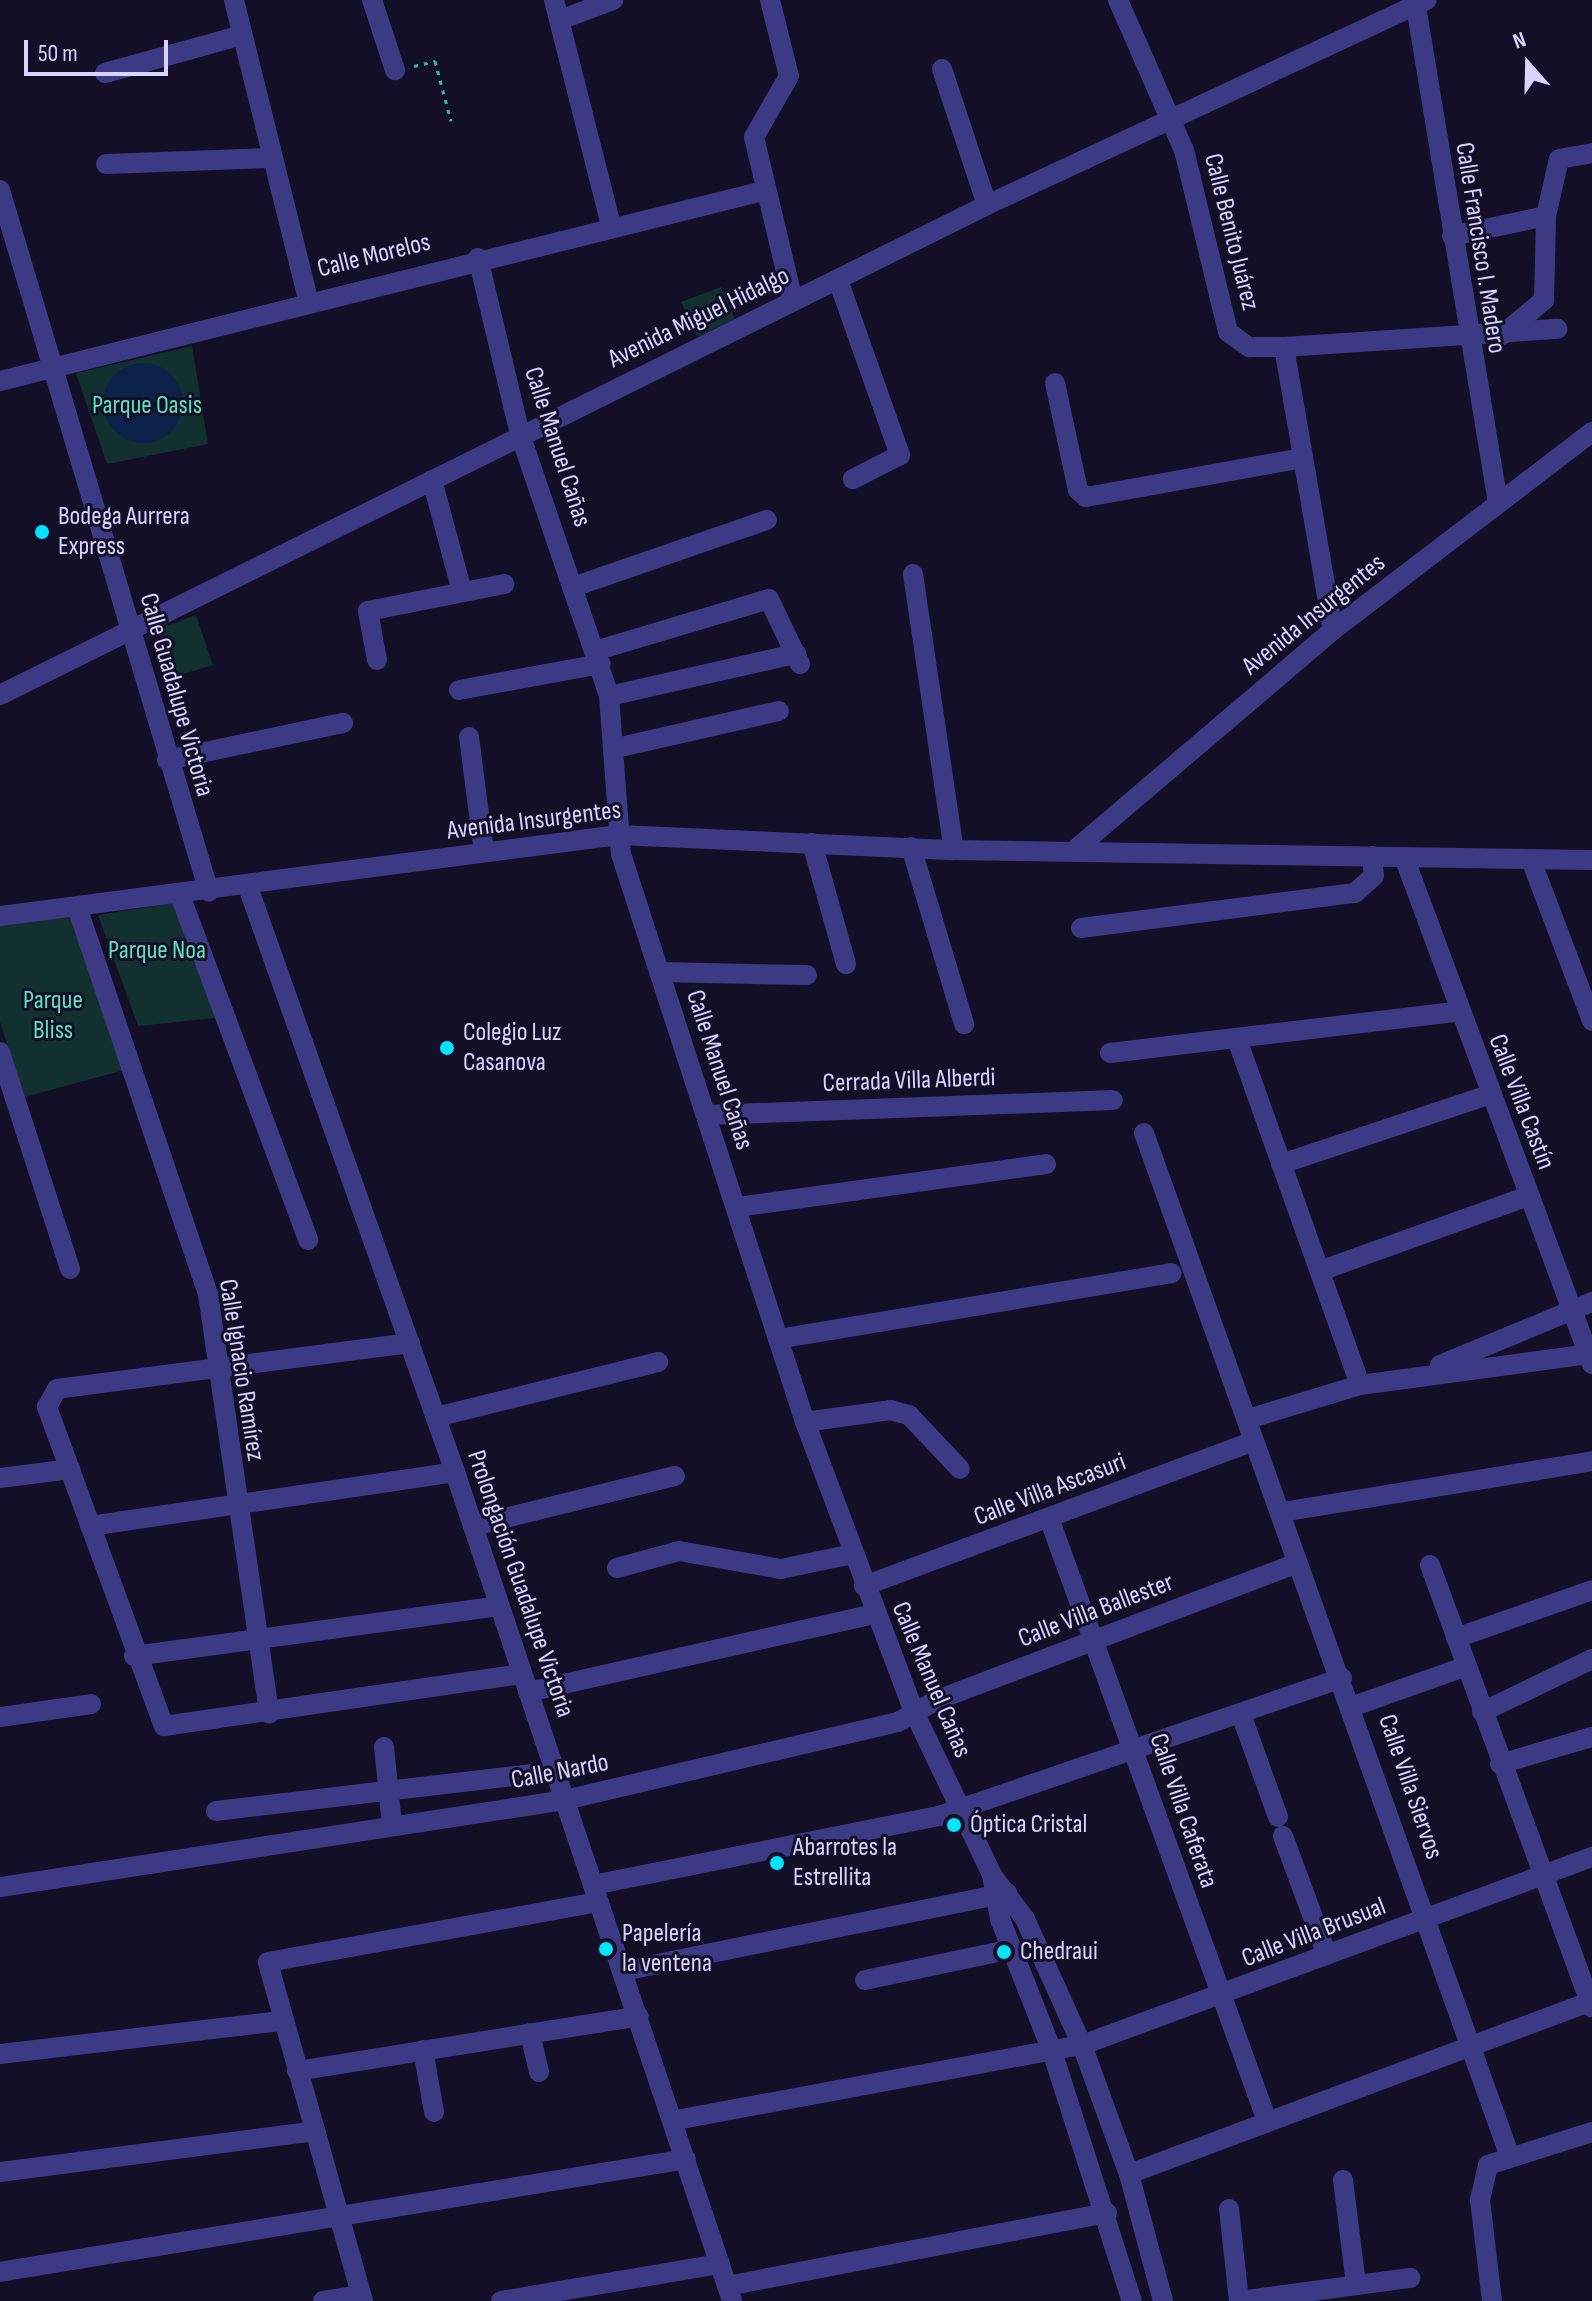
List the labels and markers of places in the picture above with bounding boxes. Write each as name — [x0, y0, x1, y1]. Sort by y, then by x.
place label: Bodega Aurrera Express — [58, 501, 190, 562]
marker: Bodega Aurrera Express — [33, 523, 51, 541]
place label: Colegio Luz Casanova — [463, 1017, 561, 1078]
marker: Colegio Luz Casanova — [438, 1039, 456, 1057]
place label: Óptica Cristal — [970, 1809, 1087, 1841]
marker: Óptica Cristal — [945, 1816, 963, 1834]
place label: Abarrotes la Estrellita — [793, 1832, 897, 1894]
marker: Abarrotes la Estrellita — [768, 1854, 786, 1872]
place label: Papelería la ventena — [622, 1918, 712, 1980]
place label: Chedraui — [1020, 1936, 1098, 1968]
marker: Papelería la ventena — [597, 1940, 615, 1958]
marker: Chedraui — [995, 1943, 1013, 1961]

